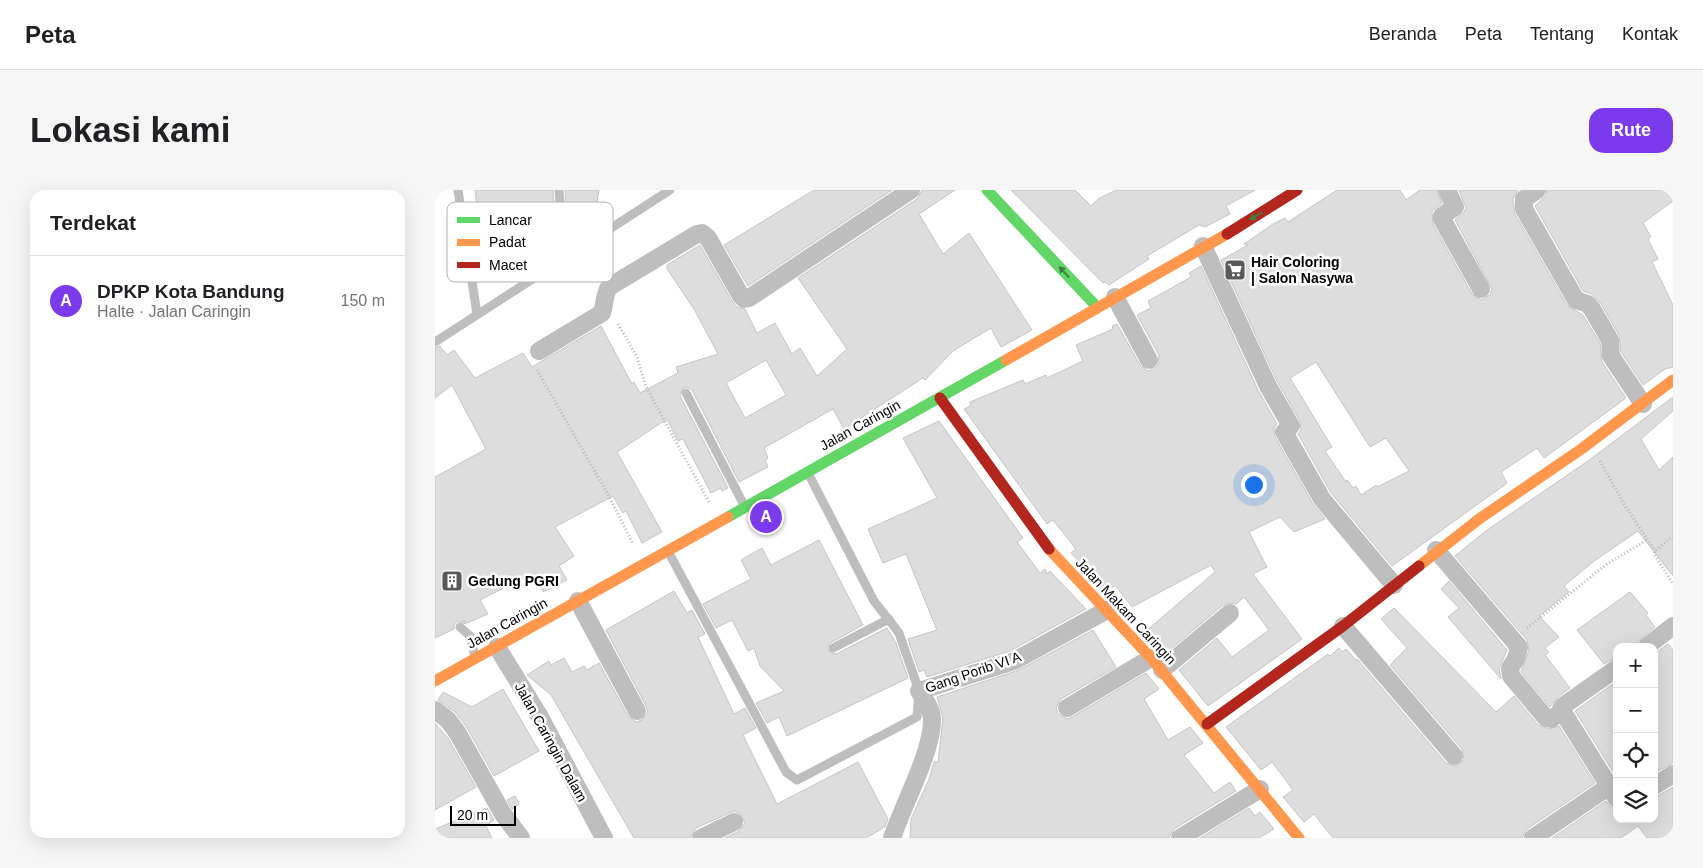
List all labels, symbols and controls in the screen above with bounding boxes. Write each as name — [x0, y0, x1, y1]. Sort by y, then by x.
text: Peta — [25, 21, 76, 48]
text: Beranda — [1369, 24, 1437, 44]
text: Peta — [1465, 24, 1502, 44]
text: Tentang — [1530, 24, 1594, 44]
text: Kontak — [1622, 24, 1678, 44]
button: Rute — [1589, 108, 1673, 153]
text: Lokasi kami — [30, 110, 230, 149]
legend — [447, 202, 613, 282]
text: Terdekat — [50, 211, 136, 234]
text: Lancar — [489, 212, 532, 228]
one-way arrow — [1250, 212, 1263, 221]
text: Padat — [489, 234, 526, 250]
place label: Hair Coloring | Salon Nasywa — [1251, 254, 1353, 286]
text: Macet — [489, 257, 527, 273]
supermarket icon: Hair Coloring | Salon Nasywa — [1223, 258, 1247, 282]
one-way arrow — [1058, 266, 1070, 278]
text: DPKP Kota Bandung — [97, 281, 285, 302]
text: A — [60, 292, 72, 309]
text: 150 m — [341, 292, 385, 309]
text: Halte · Jalan Caringin — [97, 303, 251, 320]
street label: Jalan Caringin — [817, 396, 903, 454]
your location — [1241, 472, 1267, 498]
pin: A — [750, 498, 782, 536]
street label: Jalan Makam Caringin — [1073, 555, 1179, 667]
building icon: Gedung PGRI — [440, 569, 464, 593]
place label: Gedung PGRI — [468, 573, 559, 589]
street label: Jalan Caringin — [464, 594, 550, 652]
map controls — [1613, 643, 1658, 823]
button: + — [1613, 643, 1658, 688]
street label: Gang Porib VI A — [923, 648, 1024, 696]
street label: Jalan Caringin Dalam — [512, 680, 590, 804]
button: − — [1613, 688, 1658, 733]
button: locate — [1613, 733, 1658, 778]
button: layers — [1613, 778, 1658, 823]
scale bar — [450, 803, 516, 826]
text: 20 m — [457, 807, 488, 823]

